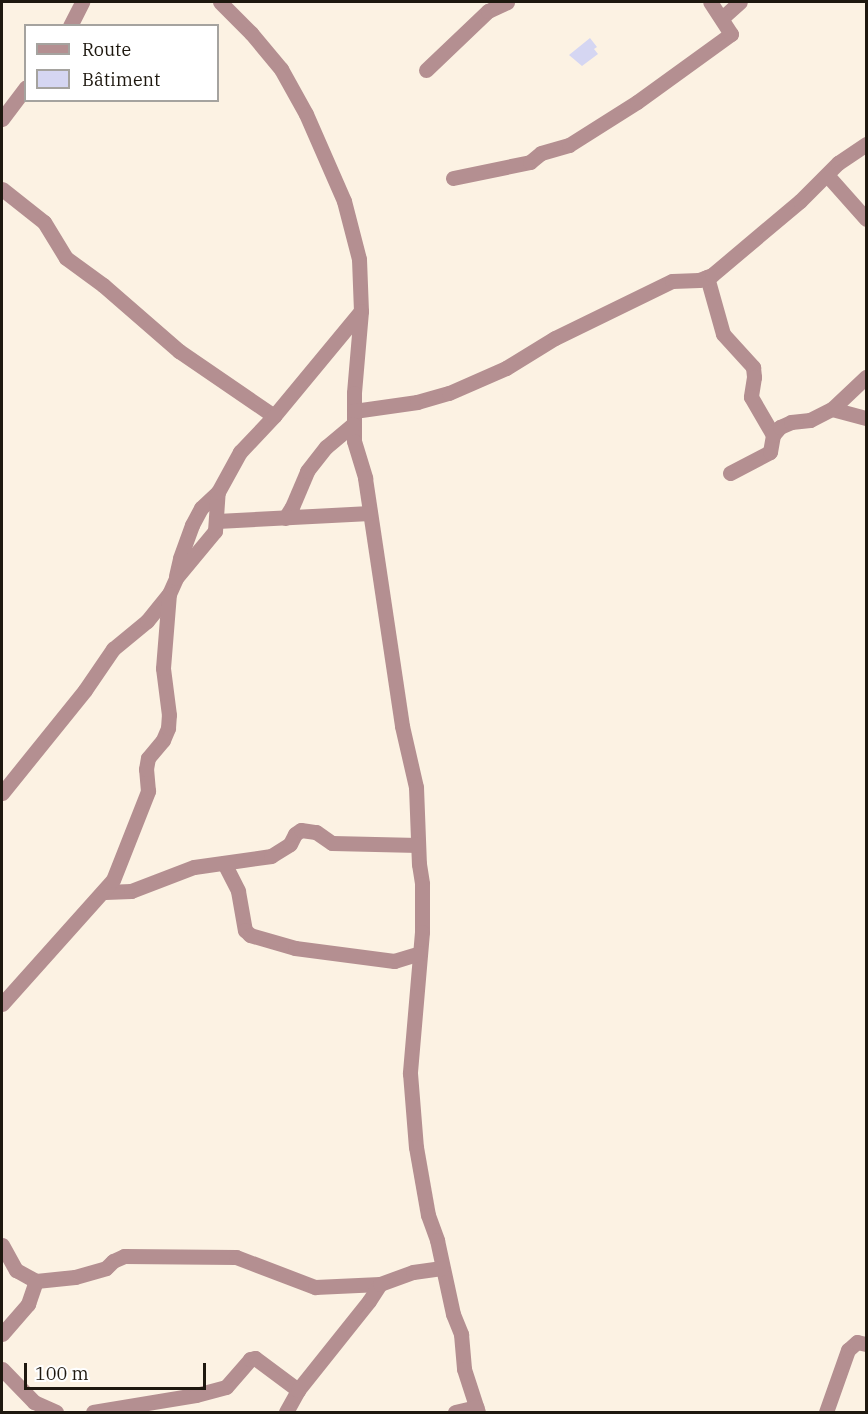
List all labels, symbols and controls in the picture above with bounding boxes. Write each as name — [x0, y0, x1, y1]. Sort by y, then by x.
legend — [24, 24, 219, 102]
text: Route — [82, 38, 131, 61]
text: Bâtiment — [82, 68, 160, 91]
scale bar — [27, 1351, 208, 1389]
text: 100 m — [35, 1362, 89, 1385]

